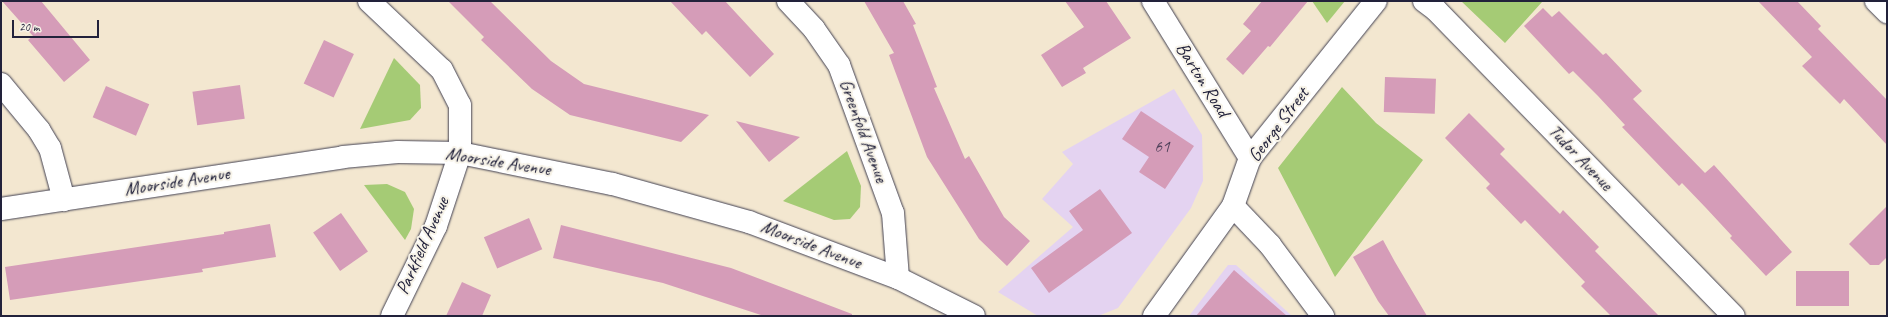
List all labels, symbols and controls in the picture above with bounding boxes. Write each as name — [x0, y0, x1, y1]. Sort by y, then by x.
scale bar — [14, 12, 101, 38]
text: 20 m — [19, 19, 39, 35]
street label: Barton Road — [1170, 39, 1234, 121]
street label: Greenfold Avenue — [834, 76, 892, 186]
street label: George Street — [1243, 83, 1315, 167]
street label: Tudor Avenue — [1543, 120, 1617, 196]
house number: 61 — [1154, 137, 1170, 157]
street label: Moorside Avenue — [444, 142, 552, 182]
street label: Moorside Avenue — [123, 162, 231, 202]
street label: Parkfield Avenue — [391, 194, 455, 298]
street label: Moorside Avenue — [757, 215, 865, 275]

